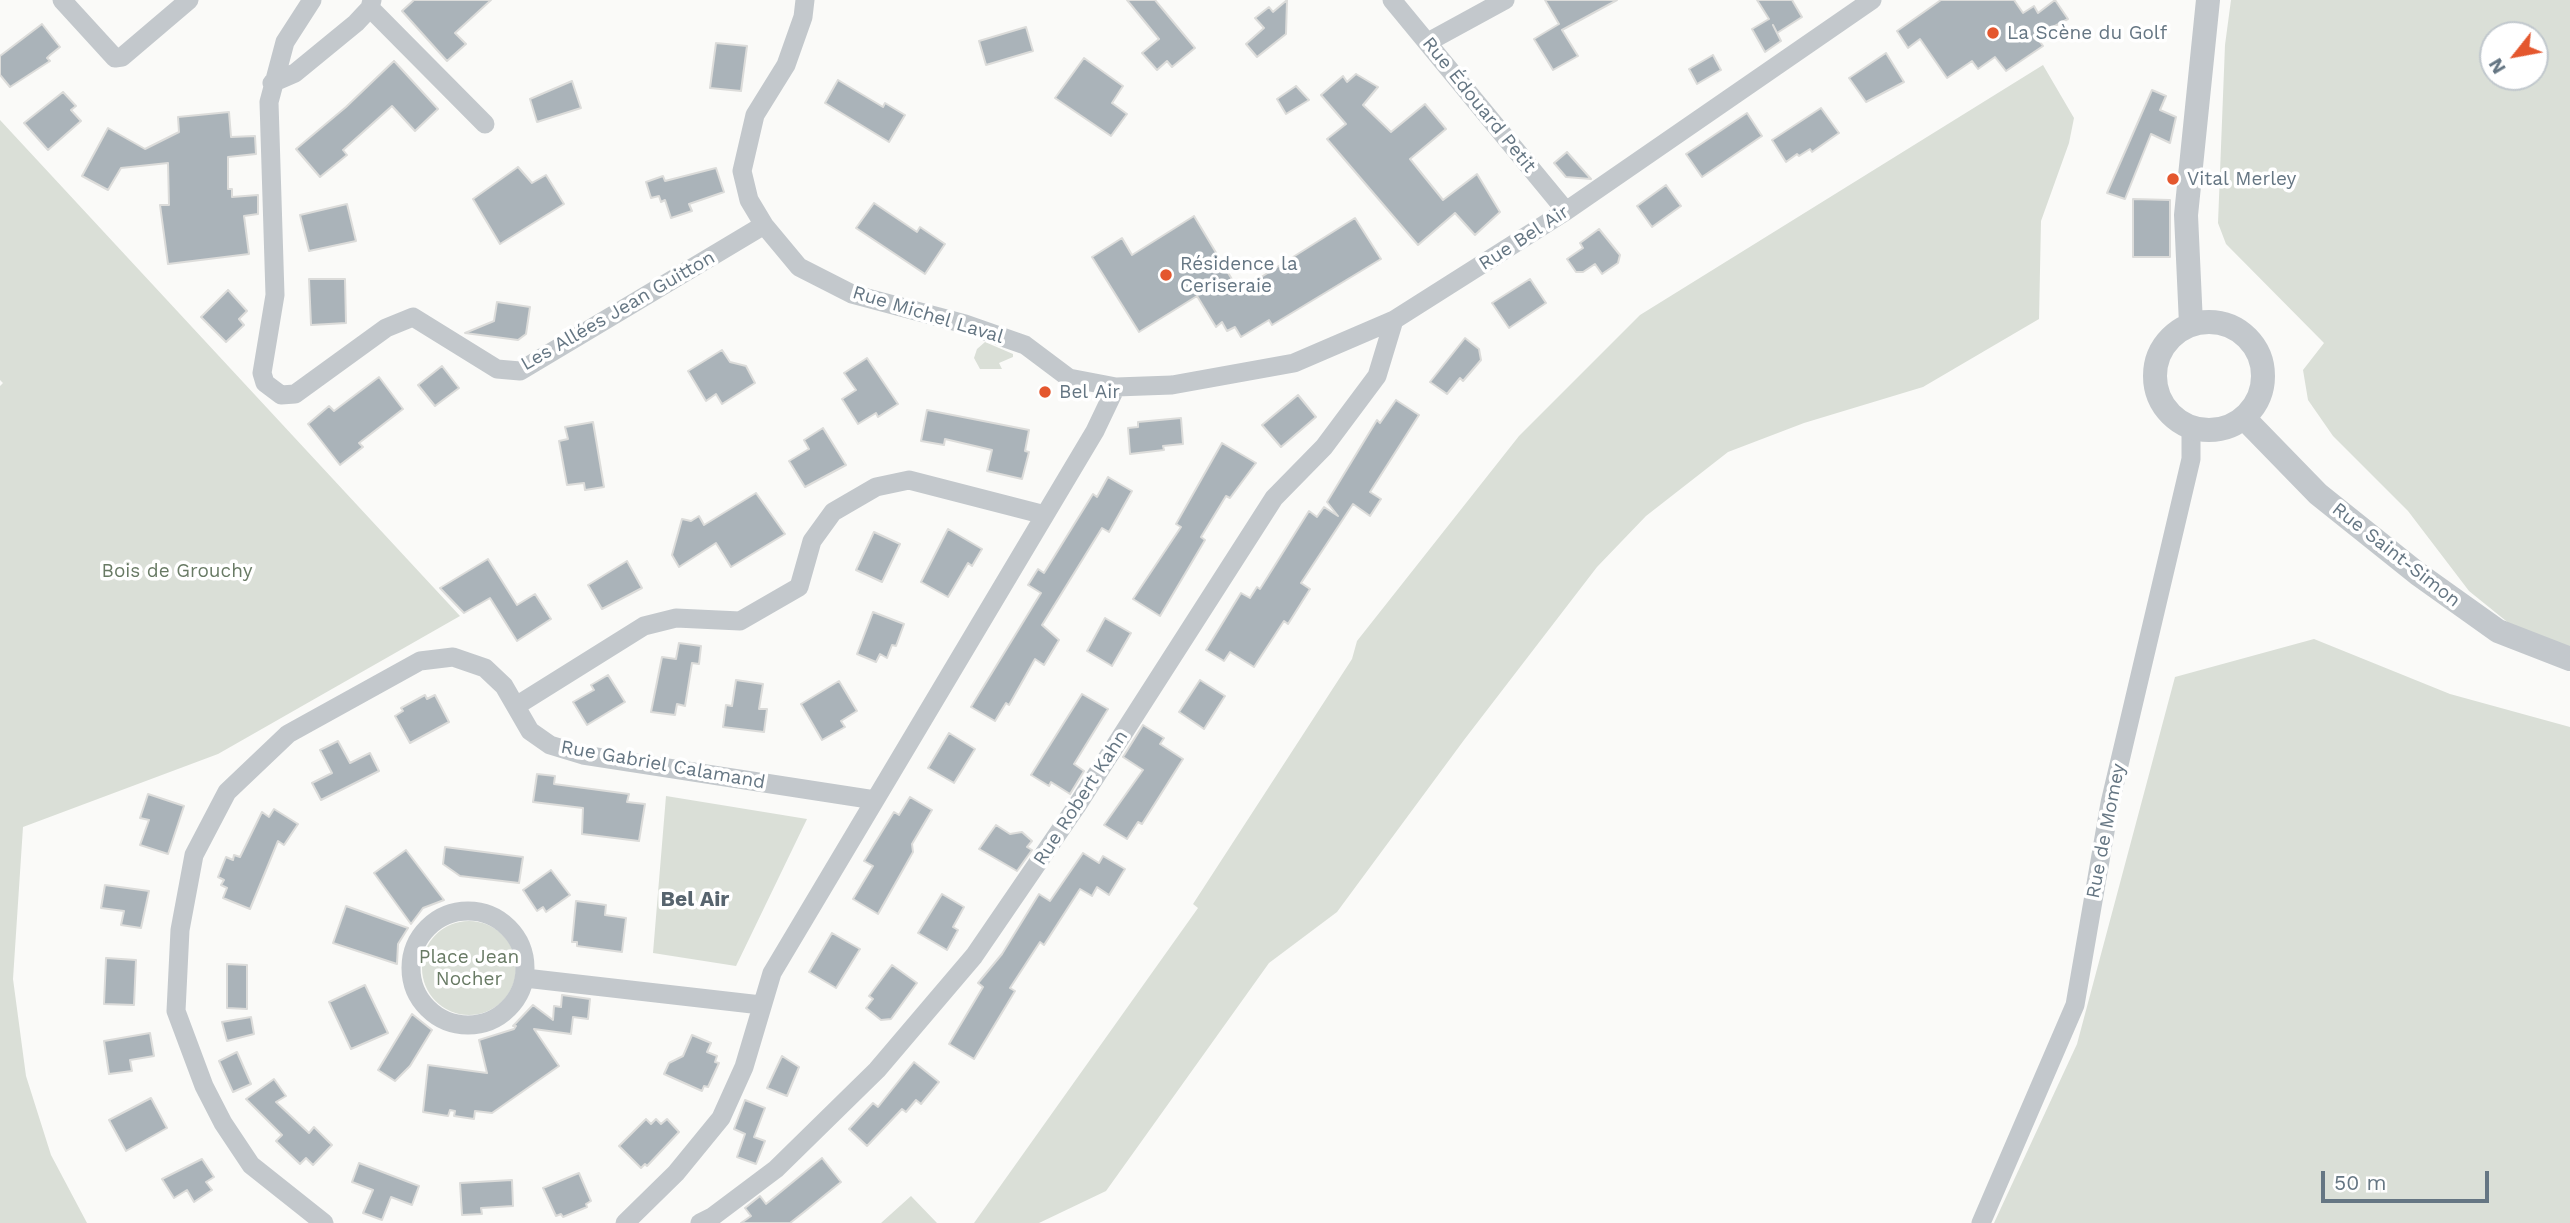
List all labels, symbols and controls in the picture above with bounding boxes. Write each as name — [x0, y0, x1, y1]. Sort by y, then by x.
north arrow — [2479, 21, 2549, 91]
place label: La Scène du Golf — [2007, 22, 2167, 44]
marker: La Scène du Golf — [1985, 25, 2001, 41]
street label: Rue Édouard Petit — [1417, 33, 1541, 177]
text: N — [2484, 54, 2511, 78]
place label: Vital Merley — [2187, 168, 2296, 190]
marker: Vital Merley — [2165, 171, 2181, 187]
street label: Rue Bel Air — [1475, 200, 1573, 276]
street label: Les Allées Jean Guitton — [517, 246, 719, 376]
place label: Résidence la Ceriseraie — [1180, 253, 1298, 297]
marker: Résidence la Ceriseraie — [1158, 267, 1174, 283]
street label: Rue Michel Laval — [850, 281, 1006, 349]
place label: Bel Air — [1059, 381, 1120, 403]
marker: Bel Air — [1037, 384, 1053, 400]
street label: Rue Saint-Simon — [2327, 498, 2465, 612]
park label: Bois de Grouchy — [102, 560, 252, 582]
street label: Rue Robert Kahn — [1029, 726, 1133, 870]
street label: Rue Gabriel Calamand — [559, 736, 767, 794]
street label: Rue de Momey — [2082, 762, 2130, 900]
district label: Bel Air — [661, 887, 729, 913]
park label: Place Jean Nocher — [419, 946, 519, 990]
scale bar — [2325, 1156, 2493, 1200]
text: 50 m — [2334, 1170, 2386, 1195]

